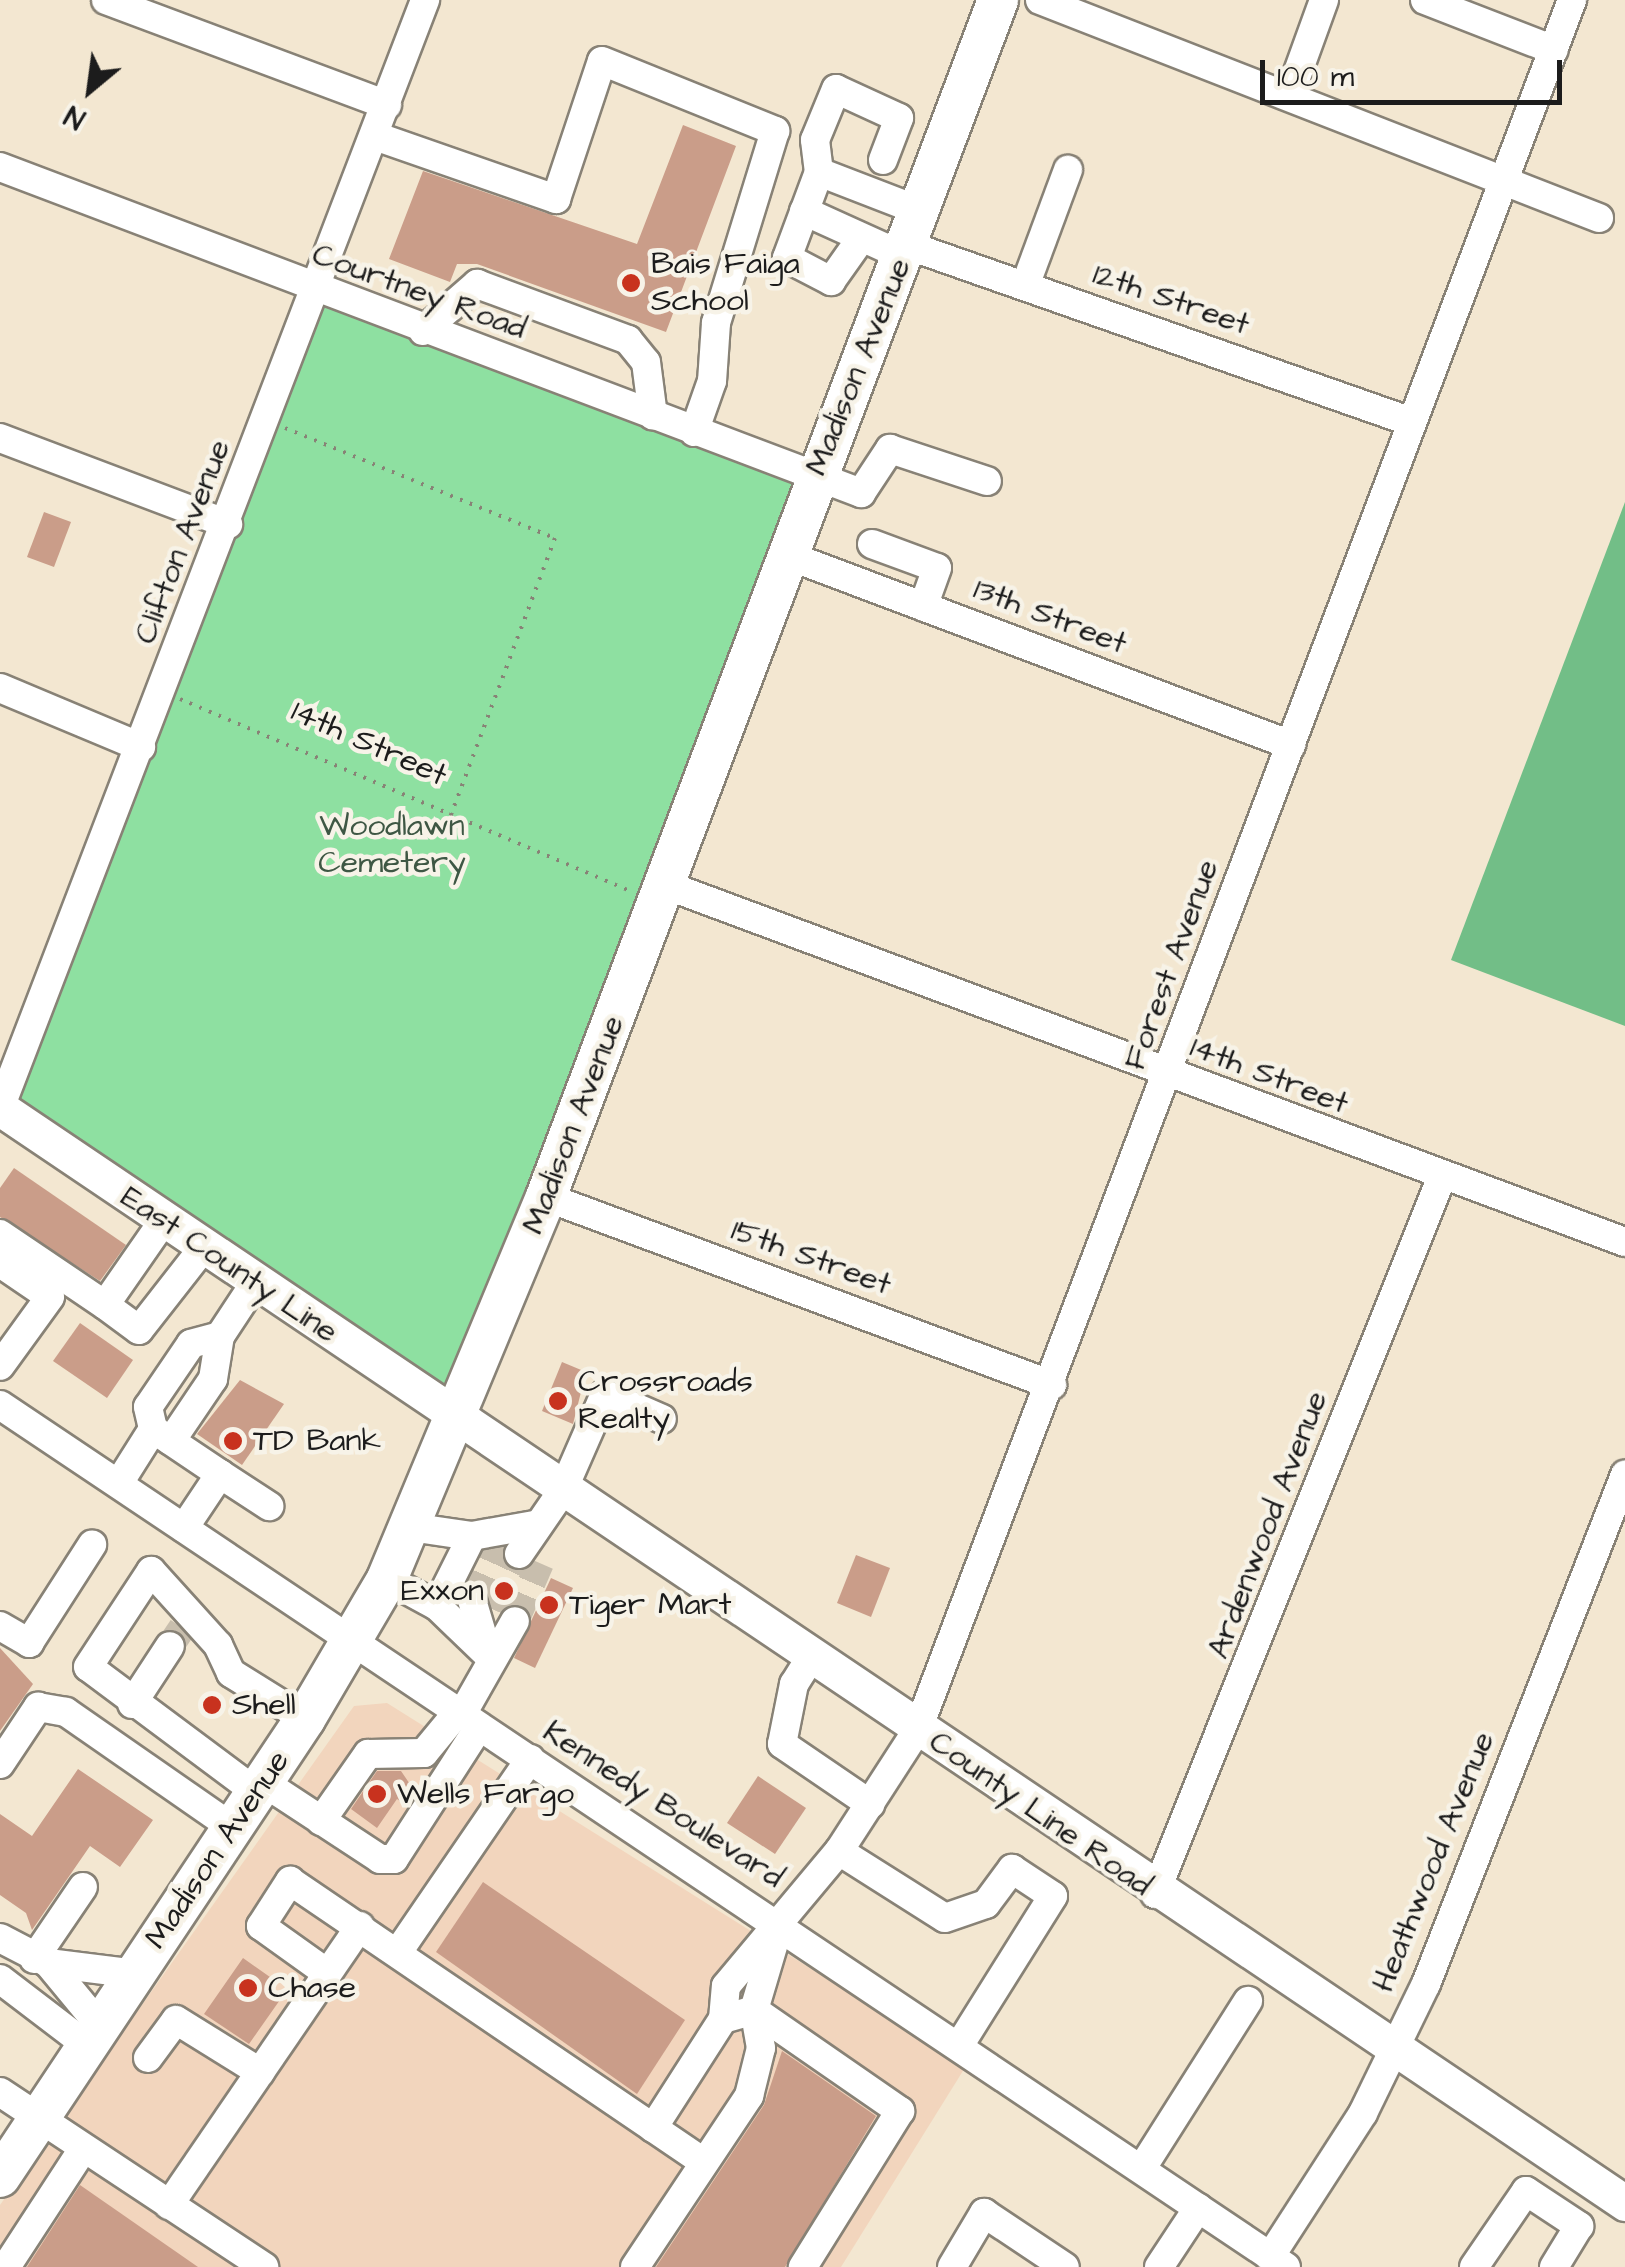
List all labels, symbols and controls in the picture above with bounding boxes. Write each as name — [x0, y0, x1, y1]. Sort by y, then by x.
north arrow — [40, 40, 140, 140]
scale bar — [1265, 40, 1568, 102]
text: 100 m — [1277, 56, 1354, 98]
text: N — [58, 95, 92, 138]
street label: Courtney Road — [307, 236, 531, 348]
place label: Bais Faiga School — [651, 246, 800, 321]
street label: Madison Avenue — [798, 253, 920, 481]
street label: 12th Street — [1088, 255, 1254, 345]
marker: Bais Faiga School — [620, 272, 642, 294]
street label: Clifton Avenue — [127, 435, 239, 649]
street label: 13th Street — [968, 570, 1132, 664]
street label: 14th Street — [285, 693, 453, 795]
park label: Woodlawn Cemetery — [318, 808, 466, 883]
street label: Forest Avenue — [1116, 855, 1228, 1075]
street label: Madison Avenue — [515, 1010, 633, 1240]
street label: 14th Street — [1185, 1028, 1353, 1124]
street label: East County Line — [113, 1178, 345, 1352]
street label: 15th Street — [726, 1211, 896, 1305]
place label: Crossroads Realty — [578, 1364, 753, 1439]
street label: Ardenwood Avenue — [1199, 1386, 1337, 1664]
marker: Crossroads Realty — [547, 1390, 569, 1412]
place label: TD Bank — [253, 1422, 381, 1460]
marker: TD Bank — [222, 1430, 244, 1452]
place label: Exxon — [401, 1572, 484, 1610]
marker: Exxon — [493, 1580, 515, 1602]
place label: Tiger Mart — [569, 1586, 731, 1624]
marker: Tiger Mart — [538, 1594, 560, 1616]
place label: Shell — [232, 1686, 296, 1724]
marker: Shell — [201, 1694, 223, 1716]
street label: Kennedy Boulevard — [536, 1713, 790, 1897]
street label: County Line Road — [921, 1723, 1159, 1905]
street label: Heathwood Avenue — [1364, 1726, 1504, 1998]
street label: Madison Avenue — [138, 1744, 298, 1956]
place label: Wells Fargo — [397, 1775, 574, 1813]
marker: Wells Fargo — [366, 1783, 388, 1805]
place label: Chase — [268, 1969, 356, 2007]
marker: Chase — [237, 1977, 259, 1999]

